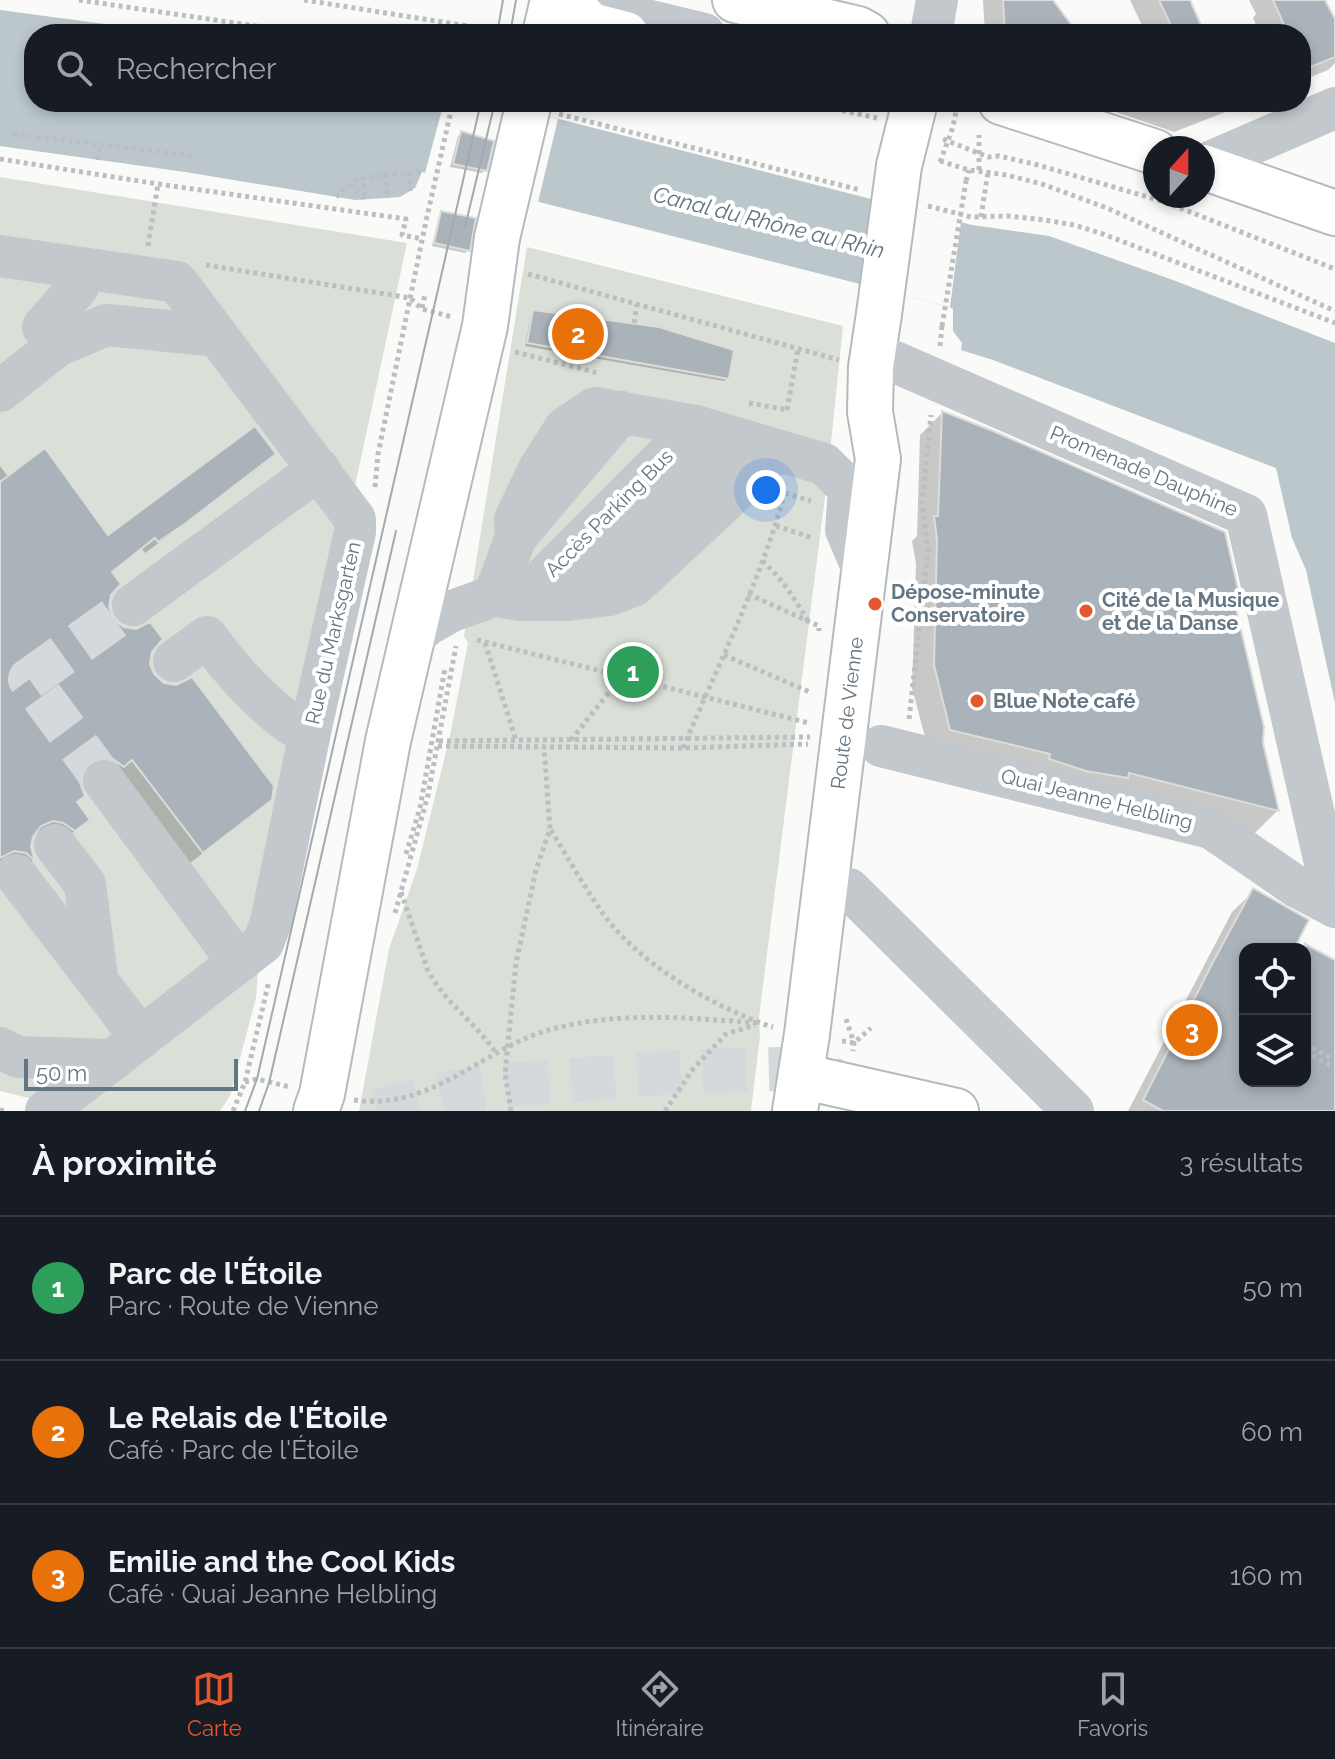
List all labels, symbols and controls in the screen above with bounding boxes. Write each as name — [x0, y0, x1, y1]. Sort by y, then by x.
search box — [24, 24, 1311, 112]
icon: search — [52, 46, 96, 90]
text: Rechercher — [116, 51, 276, 86]
north arrow — [1143, 136, 1215, 208]
water label: Canal du Rhône au Rhin — [651, 181, 887, 263]
pin: 2 — [552, 304, 604, 364]
street label: Promenade Dauphine — [1046, 421, 1242, 522]
street label: Accès Parking Bus — [540, 444, 678, 582]
your location — [746, 470, 786, 510]
street label: Rue du Marksgarten — [300, 539, 366, 727]
place label: Dépose-minute Conservatoire — [891, 580, 1040, 627]
place label: Cité de la Musique et de la Danse — [1102, 588, 1279, 635]
marker: Dépose-minute Conservatoire — [866, 595, 884, 613]
marker: Cité de la Musique et de la Danse — [1077, 602, 1095, 620]
street label: Route de Vienne — [826, 635, 868, 791]
pin: 1 — [607, 642, 659, 702]
place label: Blue Note café — [993, 689, 1135, 713]
marker: Blue Note café — [968, 692, 986, 710]
street label: Quai Jeanne Helbling — [999, 764, 1195, 834]
map controls — [1239, 943, 1311, 1087]
button: locate — [1239, 943, 1311, 1015]
pin: 3 — [1166, 1000, 1218, 1060]
button: layers — [1239, 1015, 1311, 1087]
scale bar — [24, 1055, 238, 1091]
text: 50 m — [36, 1060, 87, 1086]
text: À proximité — [32, 1143, 217, 1183]
text: 3 résultats — [1179, 1148, 1303, 1178]
text: Parc de l'Étoile — [108, 1256, 322, 1291]
text: 1 — [52, 1273, 64, 1303]
text: 50 m — [1242, 1273, 1303, 1303]
text: Parc · Route de Vienne — [108, 1291, 379, 1321]
text: Le Relais de l'Étoile — [108, 1400, 387, 1435]
text: 2 — [51, 1417, 65, 1447]
text: 60 m — [1241, 1417, 1303, 1447]
text: Café · Parc de l'Étoile — [108, 1435, 359, 1465]
text: Emilie and the Cool Kids — [108, 1544, 455, 1579]
text: 3 — [51, 1561, 65, 1591]
text: 160 m — [1230, 1561, 1303, 1591]
text: Café · Quai Jeanne Helbling — [108, 1579, 437, 1609]
tab: Carte — [187, 1667, 242, 1741]
tab: Itinéraire — [616, 1667, 704, 1741]
tab: Favoris — [1077, 1667, 1148, 1741]

